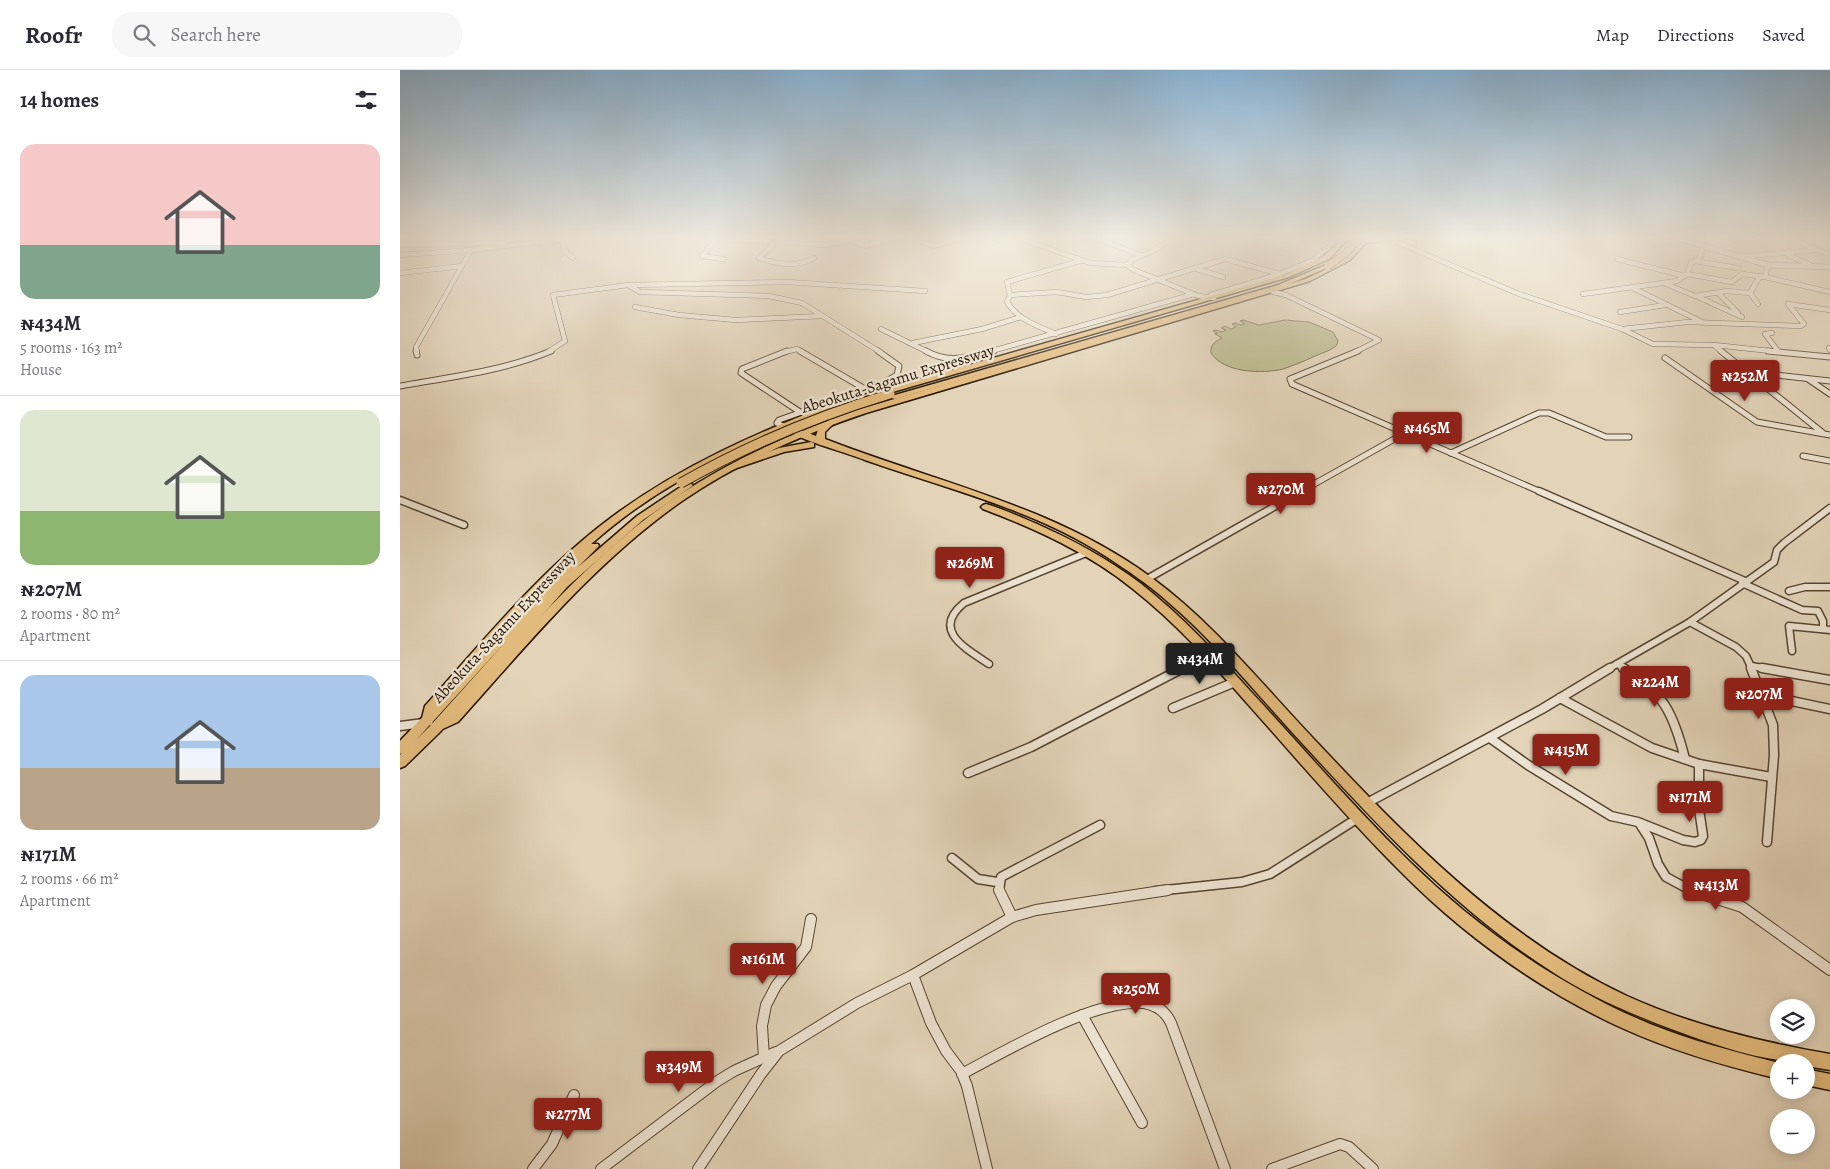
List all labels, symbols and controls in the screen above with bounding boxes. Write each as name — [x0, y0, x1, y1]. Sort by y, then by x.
search box — [112, 12, 462, 57]
text: Roofr — [25, 19, 82, 51]
icon: search — [130, 21, 158, 49]
text: Search here — [170, 22, 261, 48]
text: Map — [1596, 23, 1629, 47]
text: Directions — [1657, 23, 1734, 47]
text: Saved — [1762, 23, 1805, 47]
text: 14 homes — [20, 86, 99, 114]
icon: filters — [352, 86, 380, 114]
icon: home — [155, 177, 245, 267]
text: ₦434M — [20, 309, 81, 337]
text: 5 rooms · 163 m² — [20, 337, 122, 359]
street label: Abeokuta-Sagamu Expressway — [798, 339, 998, 419]
text: House — [20, 359, 62, 381]
pin: ₦252M — [1710, 360, 1780, 402]
text: ₦252M — [1721, 365, 1769, 387]
pin: ₦465M — [1392, 412, 1462, 454]
text: ₦465M — [1404, 417, 1450, 439]
icon: home — [155, 442, 245, 532]
pin: ₦270M — [1246, 472, 1316, 515]
text: ₦270M — [1257, 478, 1305, 500]
street label: Abeokuta-Sagamu Expressway — [427, 546, 581, 709]
pin: ₦269M — [935, 546, 1005, 589]
text: ₦269M — [946, 552, 994, 574]
text: ₦207M — [20, 575, 82, 603]
text: 2 rooms · 80 m² — [20, 603, 120, 625]
text: Apartment — [20, 625, 91, 647]
pin: ₦434M — [1165, 642, 1235, 685]
text: ₦434M — [1177, 648, 1223, 670]
pin: ₦224M — [1620, 666, 1690, 708]
text: ₦224M — [1631, 671, 1679, 693]
pin: ₦207M — [1724, 678, 1794, 720]
text: ₦207M — [1735, 683, 1783, 705]
icon: home — [155, 707, 245, 797]
pin: ₦415M — [1531, 734, 1601, 776]
text: ₦415M — [1544, 739, 1588, 761]
pin: ₦171M — [1655, 780, 1725, 823]
text: ₦171M — [1668, 786, 1712, 808]
text: ₦171M — [20, 840, 77, 868]
text: 2 rooms · 66 m² — [20, 868, 118, 890]
pin: ₦413M — [1681, 868, 1751, 911]
text: ₦413M — [1694, 874, 1738, 896]
text: Apartment — [20, 890, 91, 912]
pin: ₦161M — [728, 942, 798, 985]
text: ₦161M — [741, 948, 785, 970]
pin: ₦250M — [1101, 972, 1171, 1015]
text: ₦250M — [1112, 978, 1160, 1000]
map controls — [1770, 999, 1815, 1154]
button: layers — [1770, 999, 1815, 1044]
pin: ₦349M — [644, 1050, 714, 1093]
button: + — [1770, 1054, 1815, 1099]
text: ₦349M — [656, 1056, 702, 1078]
pin: ₦277M — [533, 1098, 603, 1140]
text: ₦277M — [545, 1103, 591, 1125]
button: − — [1770, 1109, 1815, 1154]

